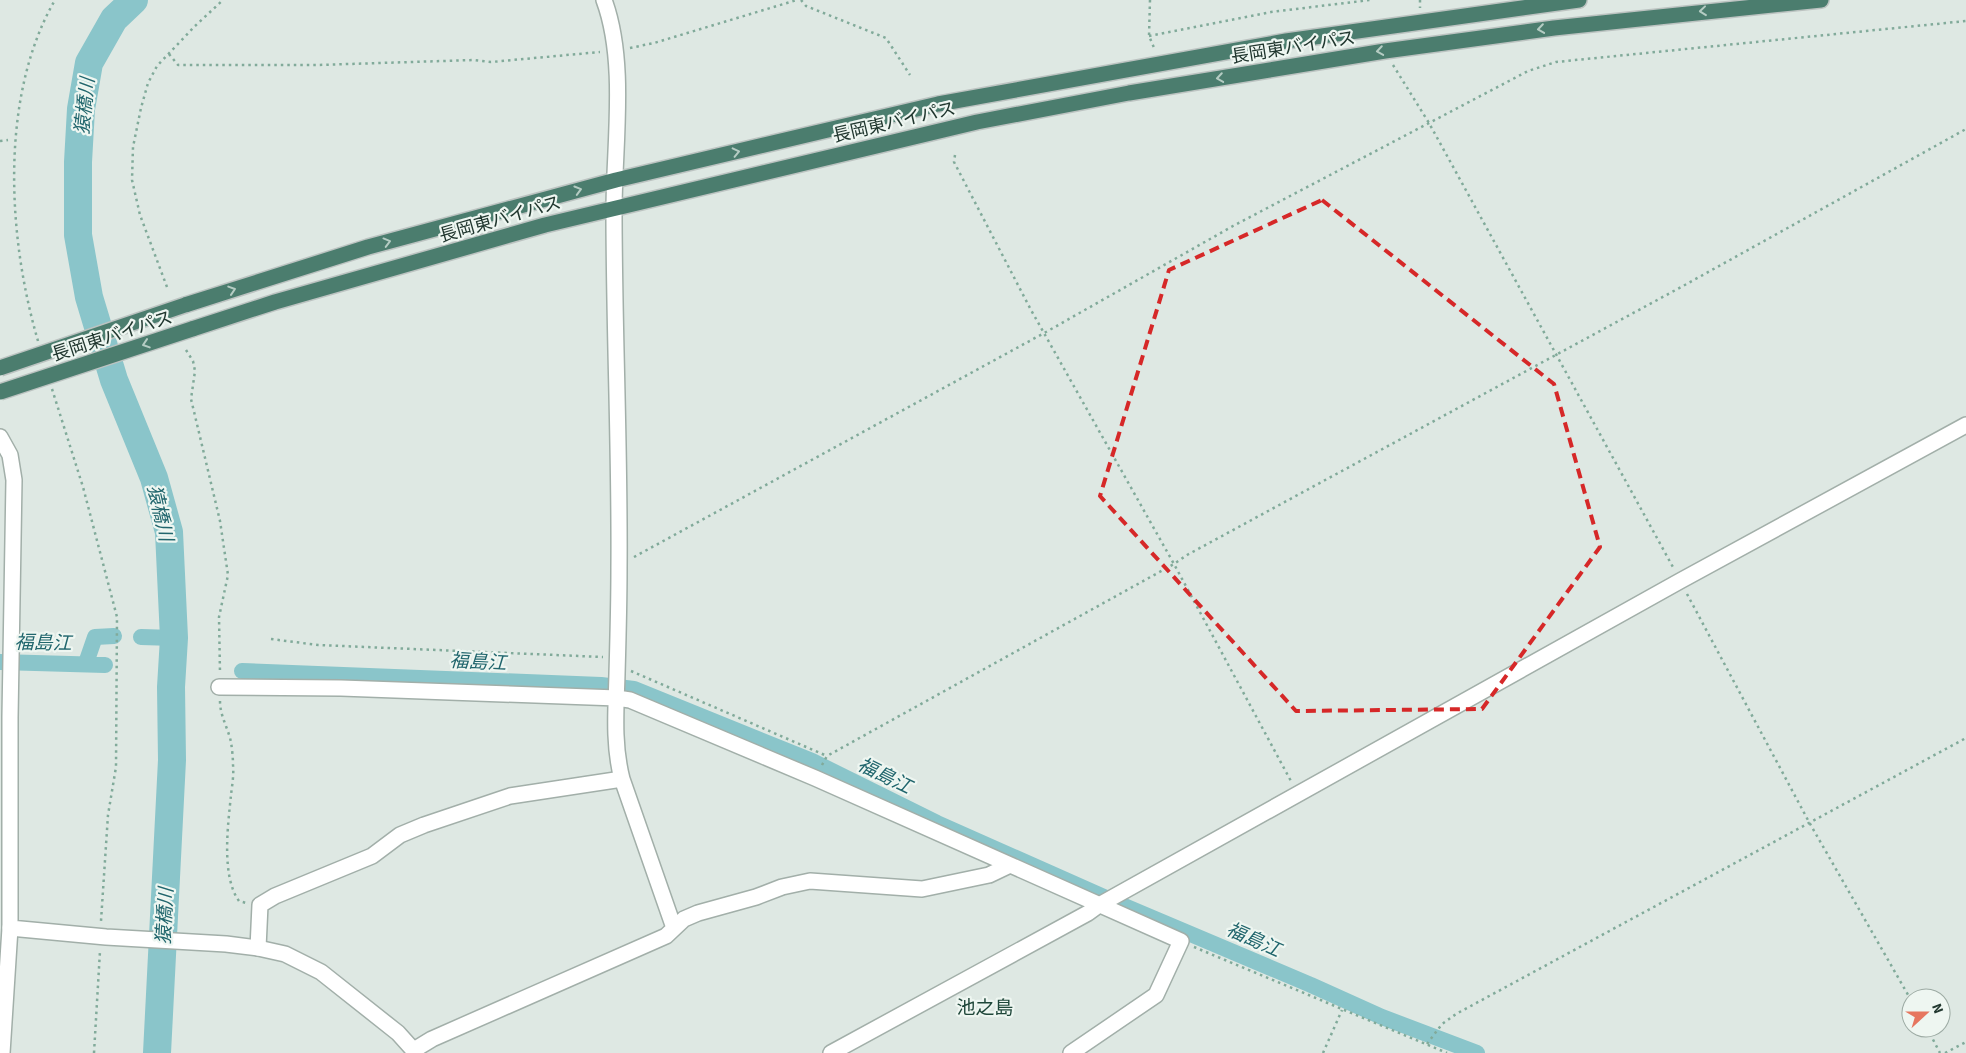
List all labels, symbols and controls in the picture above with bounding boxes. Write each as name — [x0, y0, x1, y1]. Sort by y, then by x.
one-way arrow — [1698, 5, 1706, 16]
one-way arrow — [1537, 23, 1545, 34]
street label: 長岡東バイパス — [1229, 25, 1357, 70]
one-way arrow — [1376, 46, 1384, 56]
one-way arrow — [1215, 73, 1224, 83]
water label: 猿橋川 — [69, 74, 102, 136]
street label: 長岡東バイパス — [830, 96, 958, 149]
one-way arrow — [731, 147, 740, 158]
one-way arrow — [573, 186, 581, 196]
street label: 長岡東バイパス — [436, 190, 564, 249]
one-way arrow — [383, 237, 391, 247]
one-way arrow — [227, 286, 236, 296]
street label: 長岡東バイパス — [49, 305, 176, 368]
one-way arrow — [142, 339, 150, 349]
water label: 猿橋川 — [140, 483, 180, 546]
water label: 福島江 — [14, 630, 74, 658]
water label: 福島江 — [449, 648, 509, 678]
water label: 福島江 — [853, 752, 918, 802]
water label: 猿橋川 — [151, 885, 181, 945]
water label: 福島江 — [1222, 916, 1287, 965]
north arrow — [1901, 988, 1951, 1038]
district label: 池之島 — [956, 995, 1014, 1022]
text: N — [1926, 1001, 1948, 1017]

